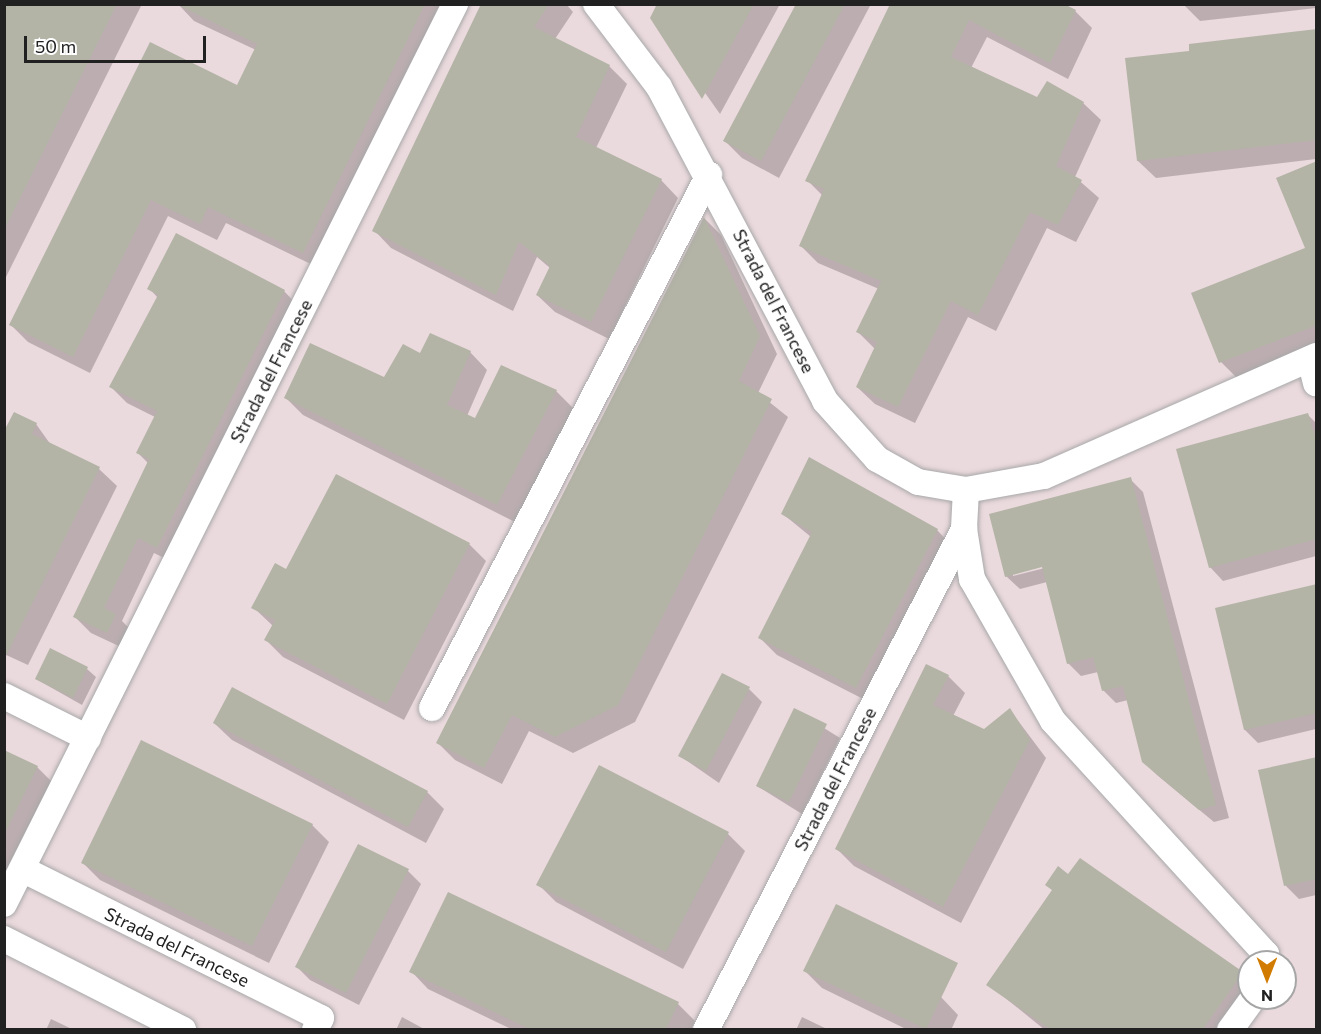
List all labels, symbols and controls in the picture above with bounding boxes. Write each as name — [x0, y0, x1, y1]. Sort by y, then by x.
scale bar — [27, 24, 208, 62]
text: 50 m — [35, 35, 76, 57]
street label: Strada del Francese — [728, 226, 820, 376]
street label: Strada del Francese — [225, 296, 317, 446]
street label: Strada del Francese — [789, 704, 881, 854]
street label: Strada del Francese — [101, 903, 253, 991]
north arrow — [1237, 950, 1297, 1010]
text: N — [1261, 987, 1273, 1006]

